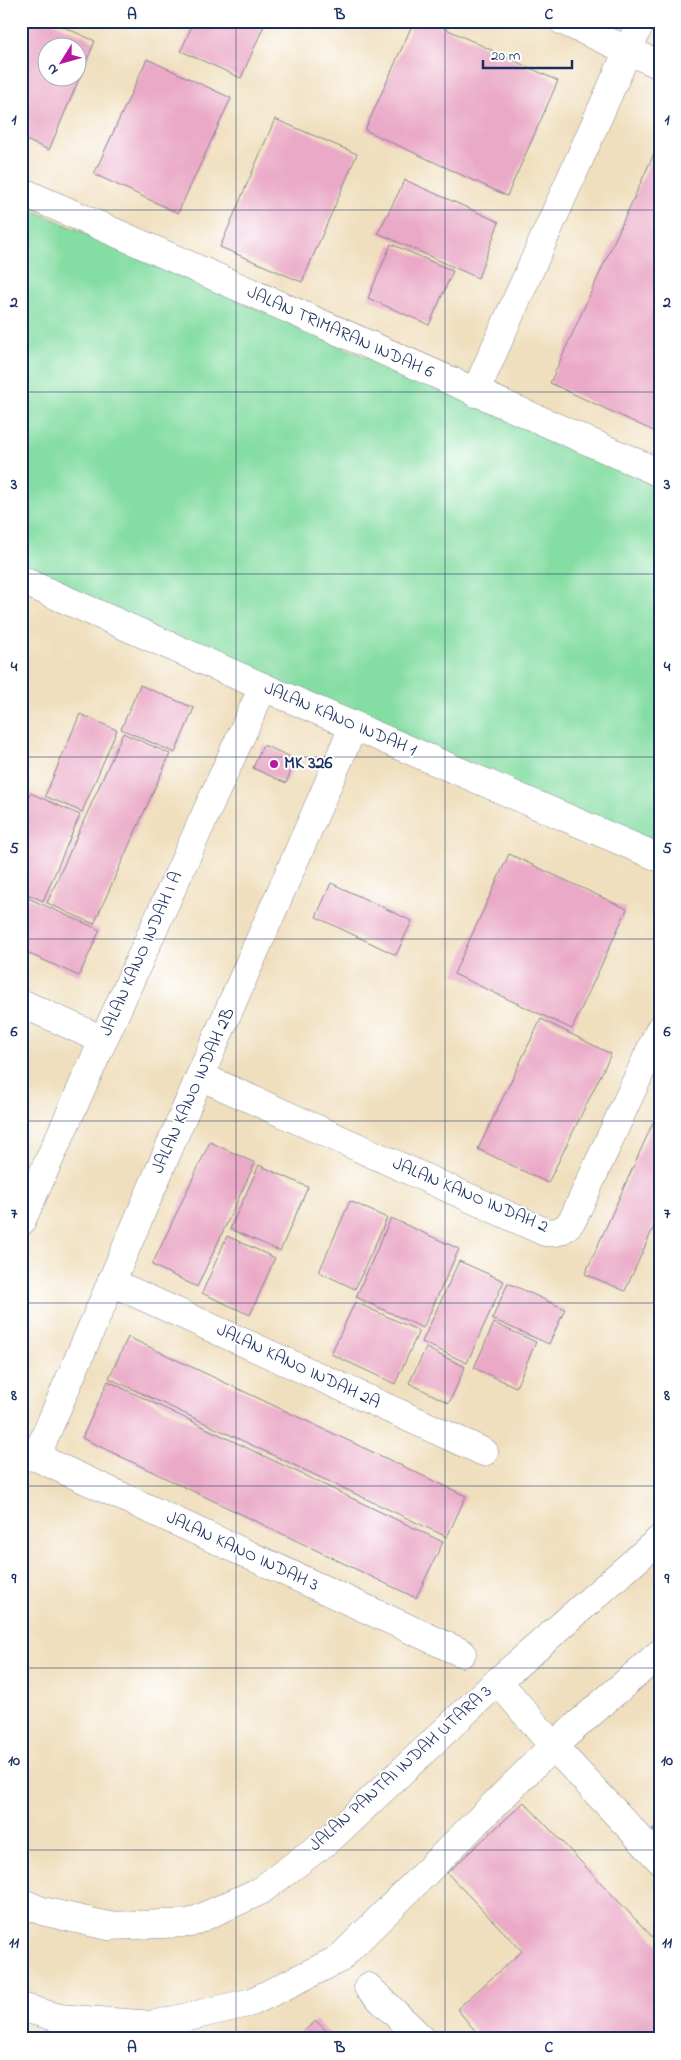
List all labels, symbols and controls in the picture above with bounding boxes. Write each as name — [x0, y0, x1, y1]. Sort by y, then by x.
text: A — [127, 3, 137, 27]
text: B — [334, 3, 346, 27]
text: C — [545, 3, 554, 27]
north arrow — [38, 38, 88, 88]
scale bar — [483, 38, 572, 70]
text: 20 m — [491, 45, 521, 67]
text: N — [42, 59, 64, 79]
text: 1 — [11, 108, 17, 132]
text: 1 — [664, 108, 670, 132]
street label: JALAN TRIMARAN INDAH 6 — [242, 280, 438, 386]
text: 2 — [9, 291, 18, 315]
text: 2 — [662, 291, 671, 315]
text: 3 — [10, 473, 18, 497]
text: 3 — [663, 473, 671, 497]
text: 4 — [10, 655, 18, 679]
text: 4 — [663, 655, 671, 679]
street label: JALAN KANO INDAH 1 — [259, 676, 421, 764]
place label: MK 326 — [284, 751, 333, 777]
marker: MK 326 — [268, 758, 280, 770]
text: 5 — [9, 837, 19, 861]
text: 5 — [662, 837, 672, 861]
street label: JALAN KANO INDAH I A — [94, 867, 190, 1041]
street label: JALAN KANO INDAH 2B — [146, 1004, 242, 1178]
text: 6 — [9, 1020, 18, 1044]
text: 6 — [662, 1020, 671, 1044]
street label: JALAN KANO INDAH 2 — [388, 1151, 552, 1241]
text: 7 — [11, 1202, 18, 1226]
text: 7 — [664, 1202, 671, 1226]
street label: JALAN KANO INDAH 2A — [212, 1318, 384, 1416]
text: 8 — [10, 1384, 17, 1408]
text: 8 — [663, 1384, 670, 1408]
street label: JALAN KANO INDAH 3 — [161, 1505, 323, 1599]
text: 9 — [11, 1567, 17, 1591]
text: 9 — [664, 1567, 670, 1591]
street label: JALAN PANTAI INDAH UTARA 3 — [304, 1680, 498, 1858]
text: 10 — [8, 1749, 20, 1773]
text: 10 — [661, 1749, 673, 1773]
text: 11 — [9, 1931, 20, 1955]
text: 11 — [662, 1931, 673, 1955]
text: A — [127, 2036, 137, 2060]
text: B — [334, 2036, 346, 2060]
text: C — [545, 2036, 554, 2060]

